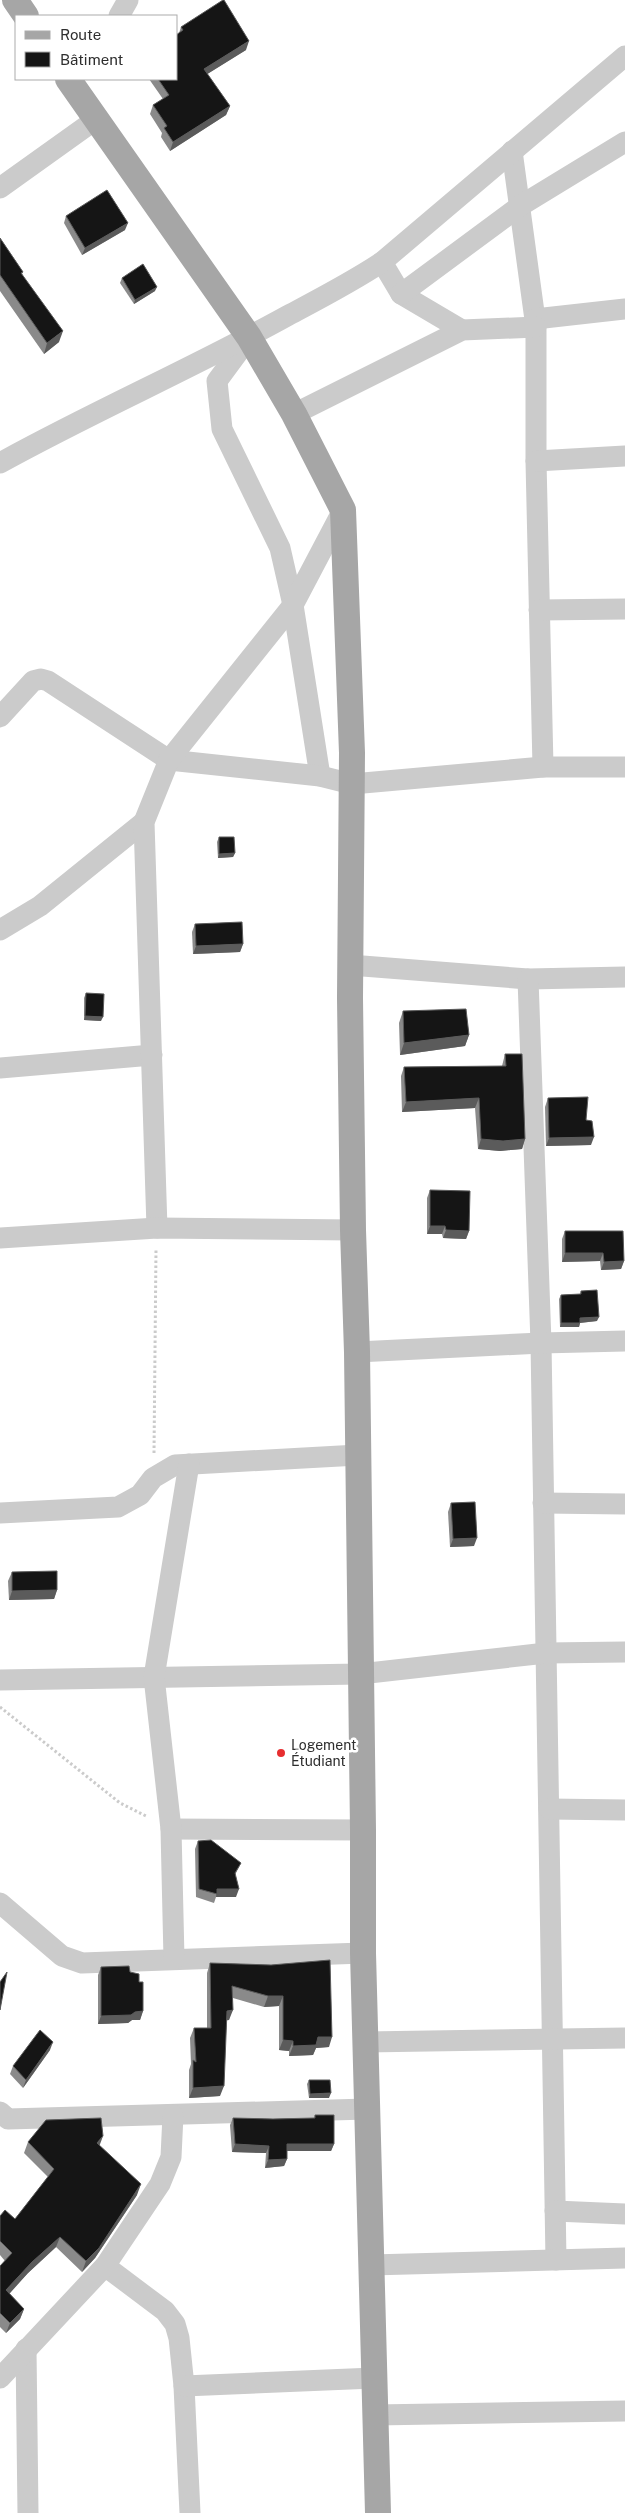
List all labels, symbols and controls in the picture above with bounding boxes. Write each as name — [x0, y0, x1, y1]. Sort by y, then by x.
legend — [15, 15, 178, 80]
text: Route — [60, 26, 101, 43]
text: Bâtiment — [60, 51, 123, 68]
place label: Logement Étudiant — [291, 1737, 356, 1769]
marker: Logement Étudiant — [275, 1747, 287, 1759]

